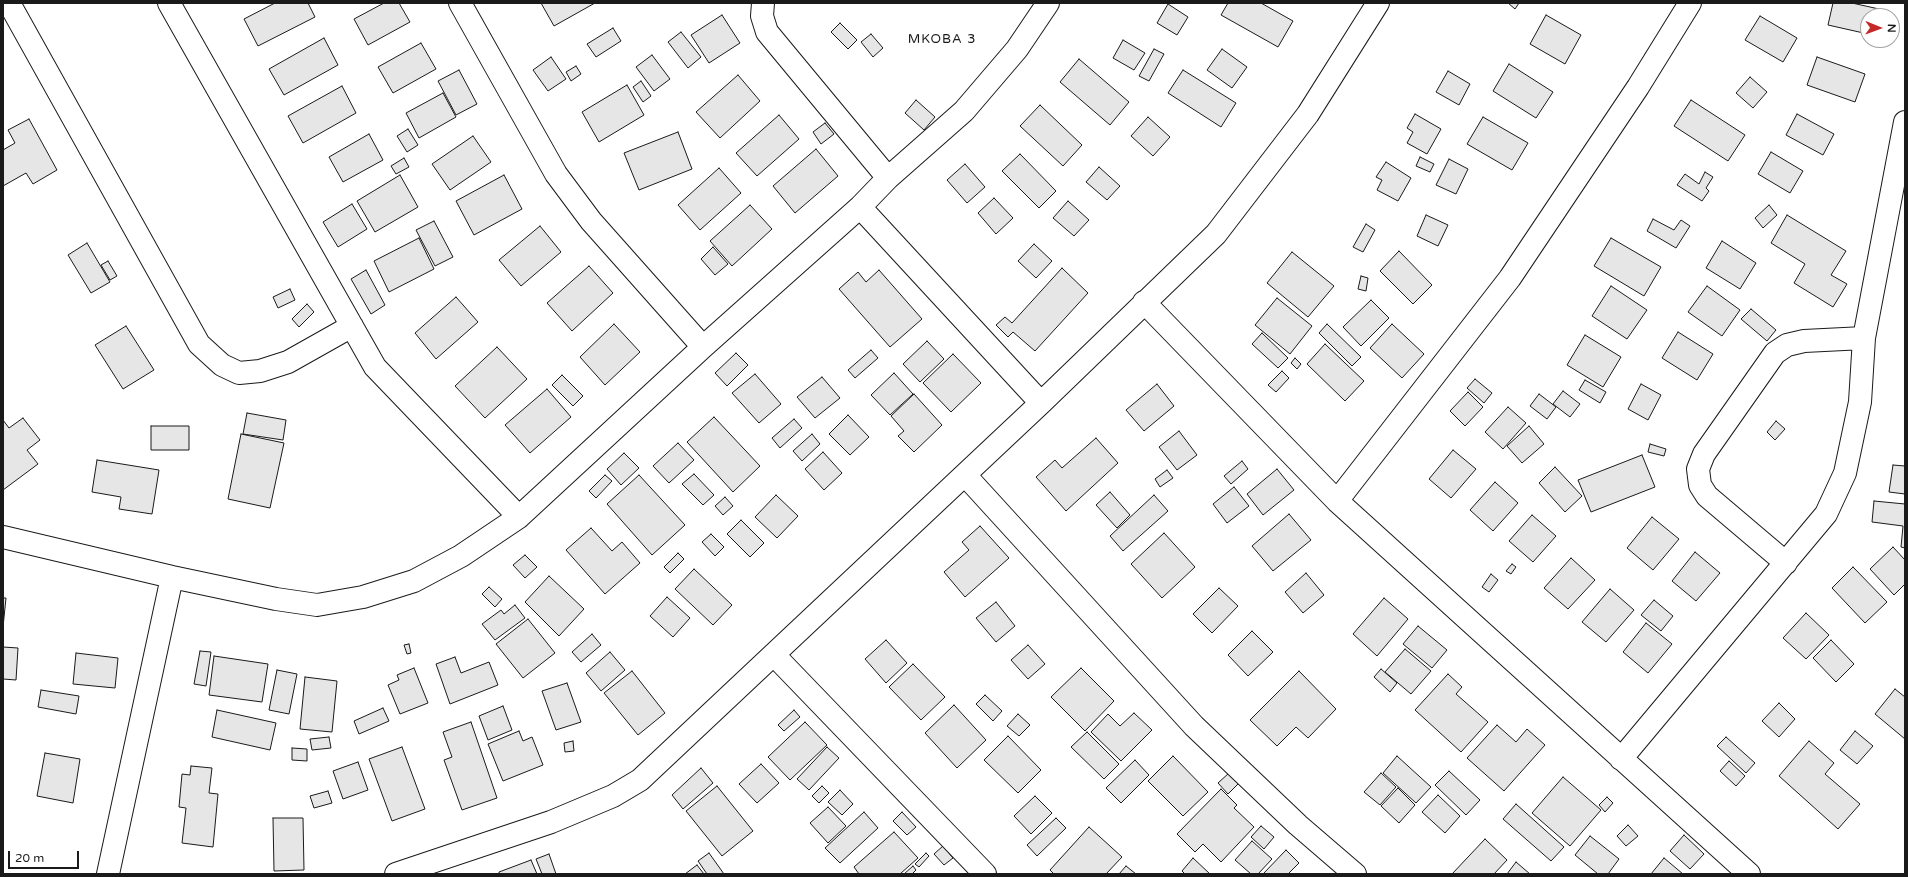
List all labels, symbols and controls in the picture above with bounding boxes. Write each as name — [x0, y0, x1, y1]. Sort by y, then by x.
north arrow — [1860, 8, 1900, 48]
text: N — [1885, 24, 1898, 33]
district label: MKOBA 3 — [908, 32, 976, 48]
scale bar — [10, 843, 81, 869]
text: 20 m — [15, 851, 44, 865]

